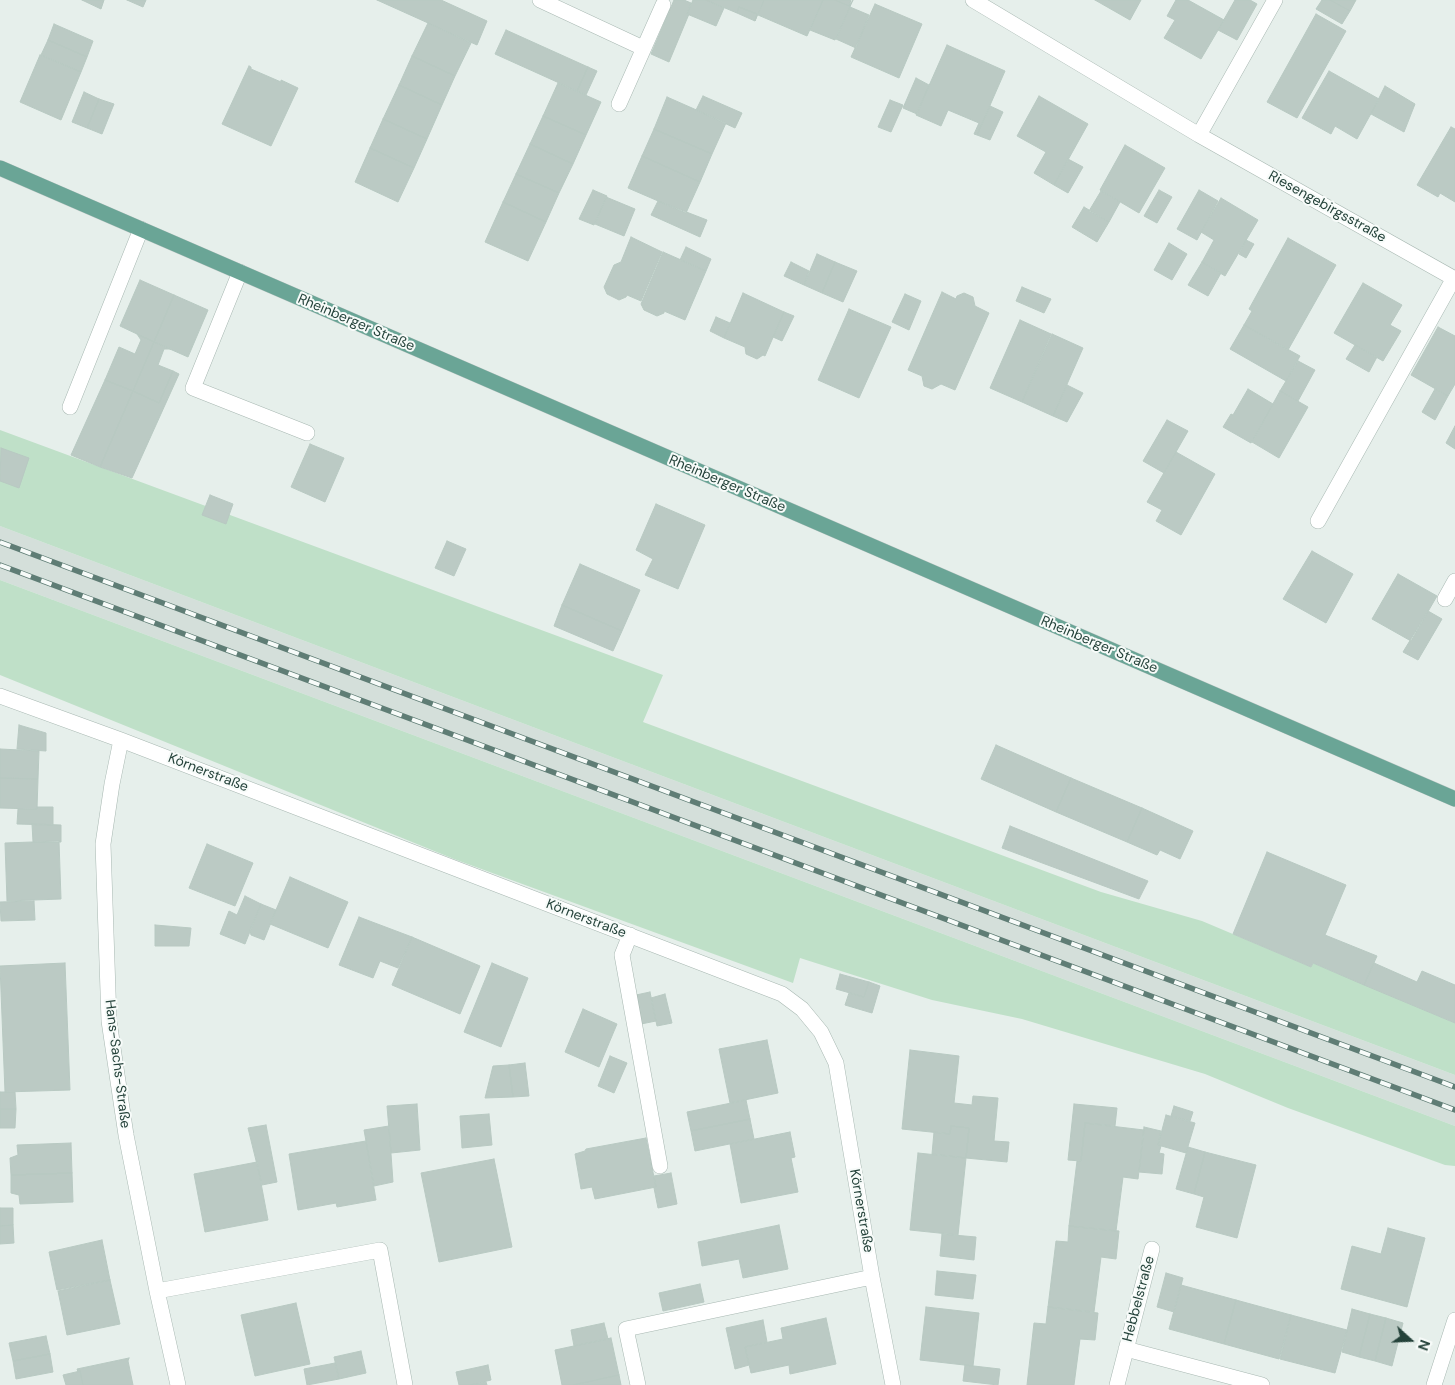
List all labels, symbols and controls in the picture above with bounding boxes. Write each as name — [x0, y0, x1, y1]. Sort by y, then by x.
street label: Riesengebirgsstraße — [1265, 168, 1389, 246]
street label: Rheinberger Straße — [295, 291, 417, 355]
street label: Rheinberger Straße — [666, 452, 788, 516]
street label: Rheinberger Straße — [1038, 613, 1160, 677]
street label: Körnerstraße — [166, 750, 250, 796]
street label: Körnerstraße — [544, 896, 628, 942]
street label: Hans-Sachs-Straße — [101, 999, 133, 1129]
street label: Körnerstraße — [845, 1168, 877, 1254]
street label: Hebbelstraße — [1119, 1254, 1159, 1344]
north arrow — [1385, 1315, 1435, 1365]
text: N — [1414, 1337, 1434, 1353]

